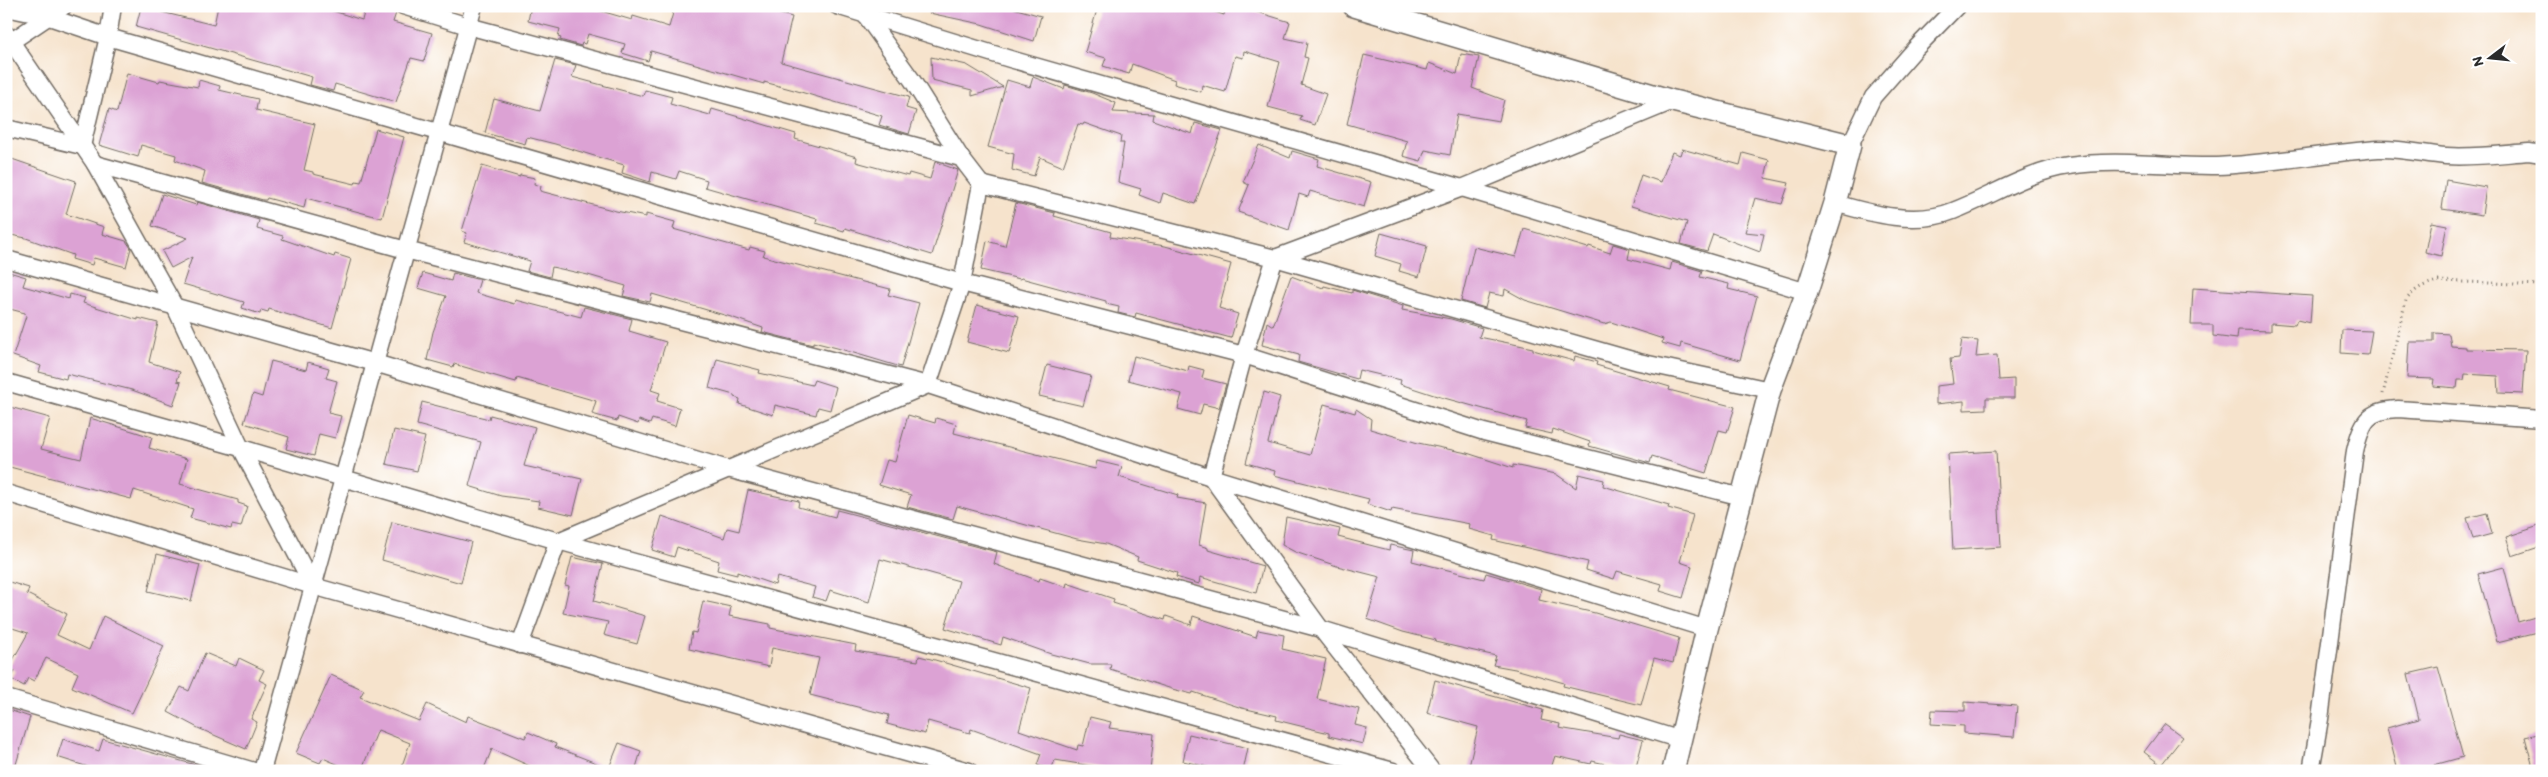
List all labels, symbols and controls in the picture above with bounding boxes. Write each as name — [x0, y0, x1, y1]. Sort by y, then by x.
north arrow — [2466, 32, 2516, 82]
text: N — [2469, 55, 2487, 68]

